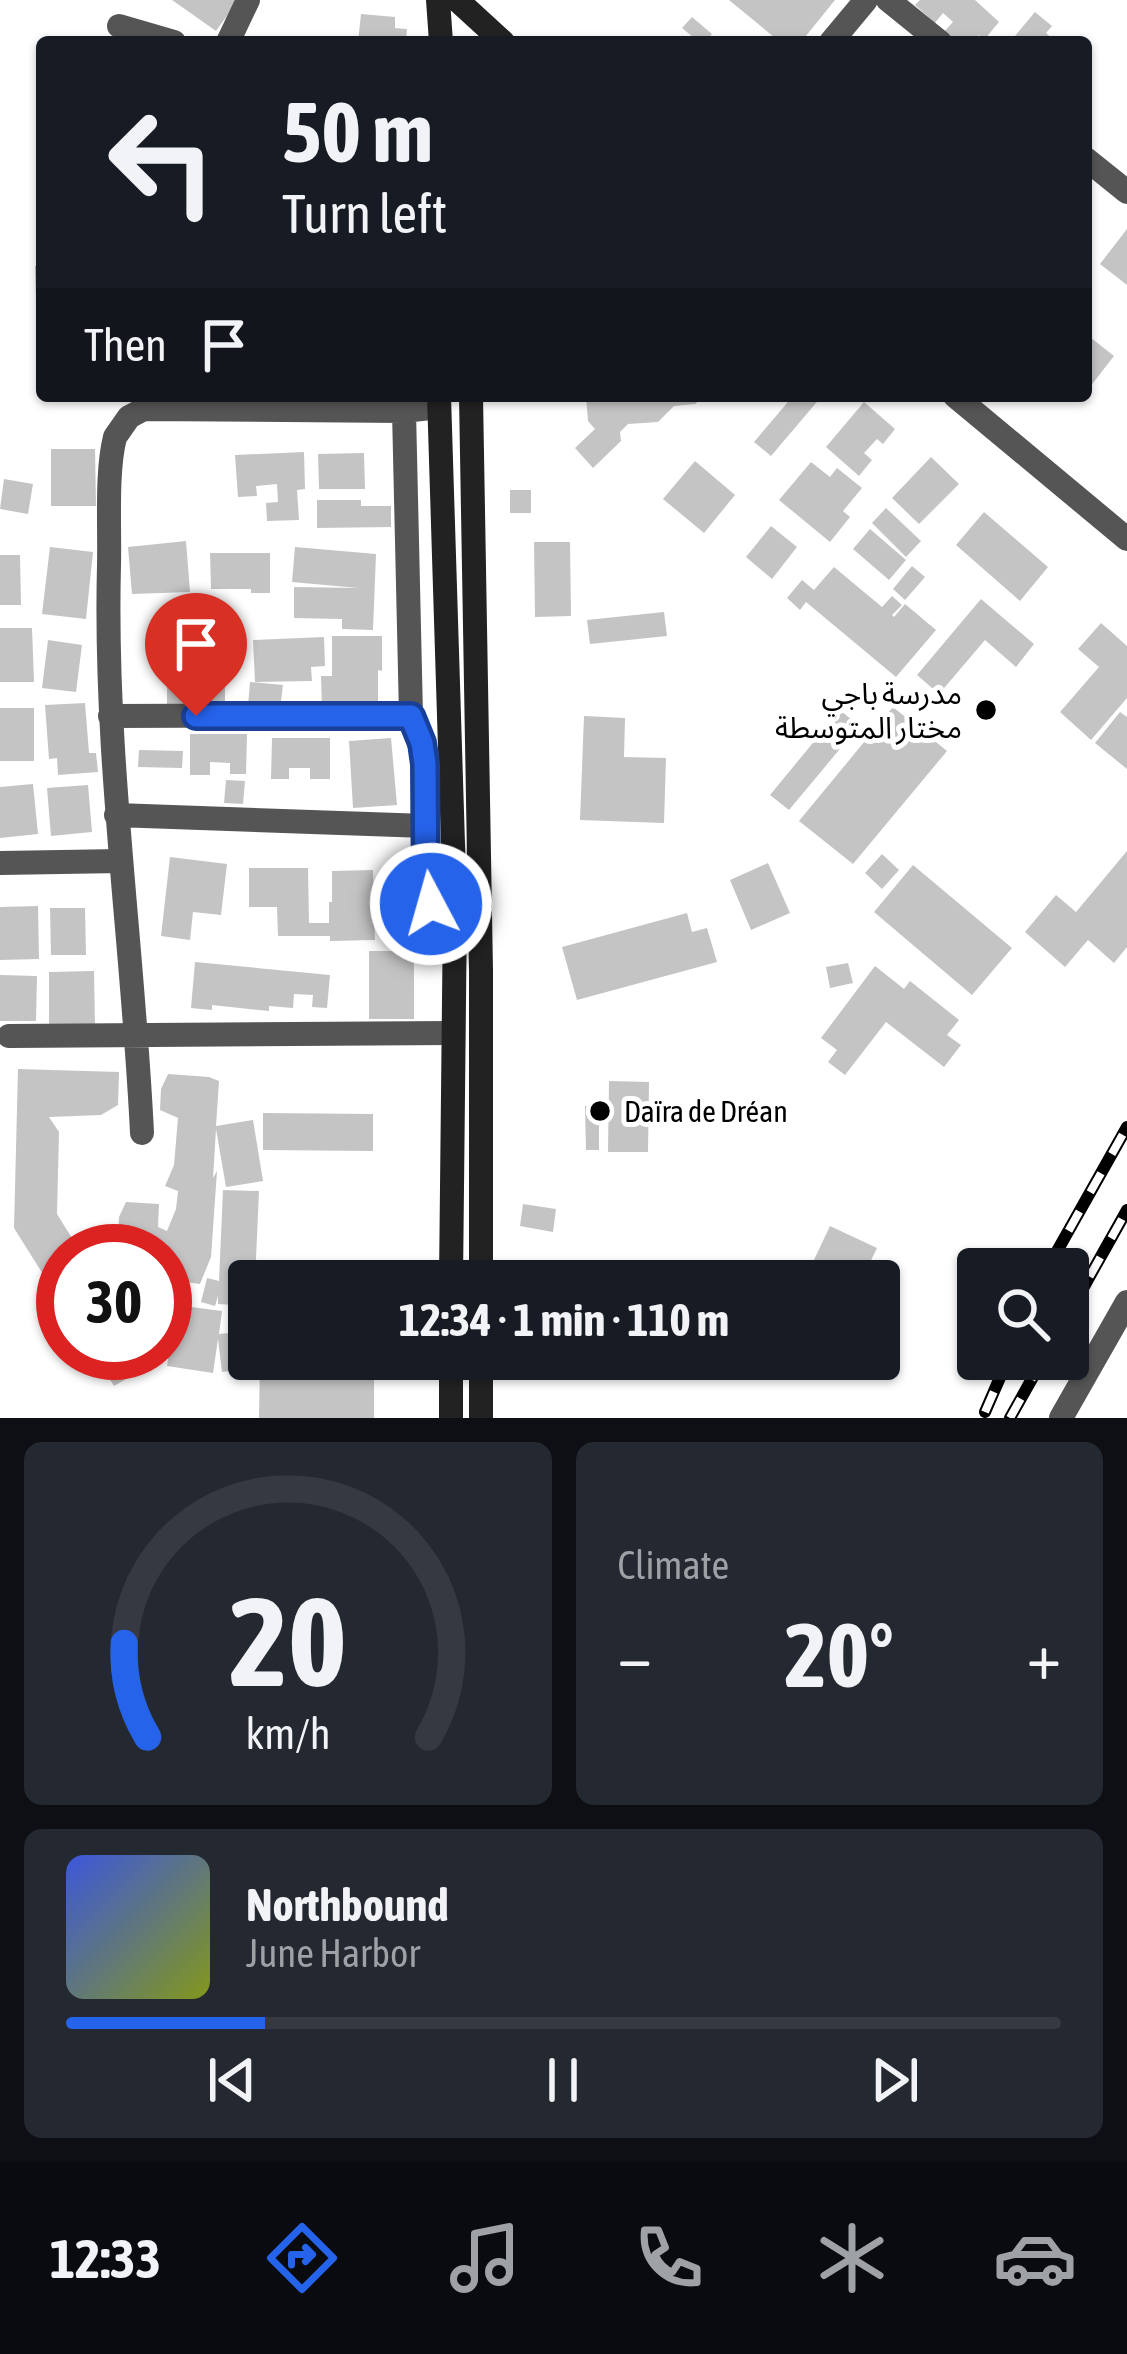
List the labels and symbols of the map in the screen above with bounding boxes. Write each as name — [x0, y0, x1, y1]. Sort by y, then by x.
pin — [145, 593, 247, 716]
place label: مدرسة باجي مختار المتوسطة — [775, 676, 962, 745]
marker: مدرسة باجي مختار المتوسطة — [973, 697, 999, 723]
position arrow — [368, 841, 494, 967]
place label: Daïra de Dréan — [624, 1094, 788, 1128]
marker: Daïra de Dréan — [587, 1098, 613, 1124]
speed limit sign: 30 — [36, 1224, 192, 1380]

